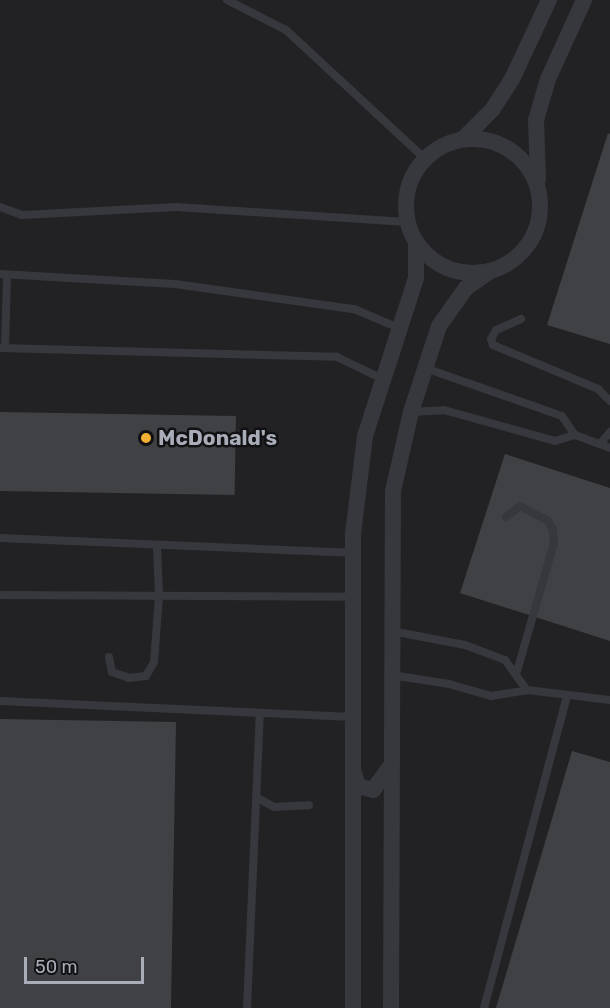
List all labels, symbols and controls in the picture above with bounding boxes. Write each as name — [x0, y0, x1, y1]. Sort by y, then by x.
place label: McDonald's — [158, 425, 277, 451]
marker: McDonald's — [139, 431, 153, 445]
scale bar — [27, 945, 147, 983]
text: 50 m — [35, 956, 78, 978]

